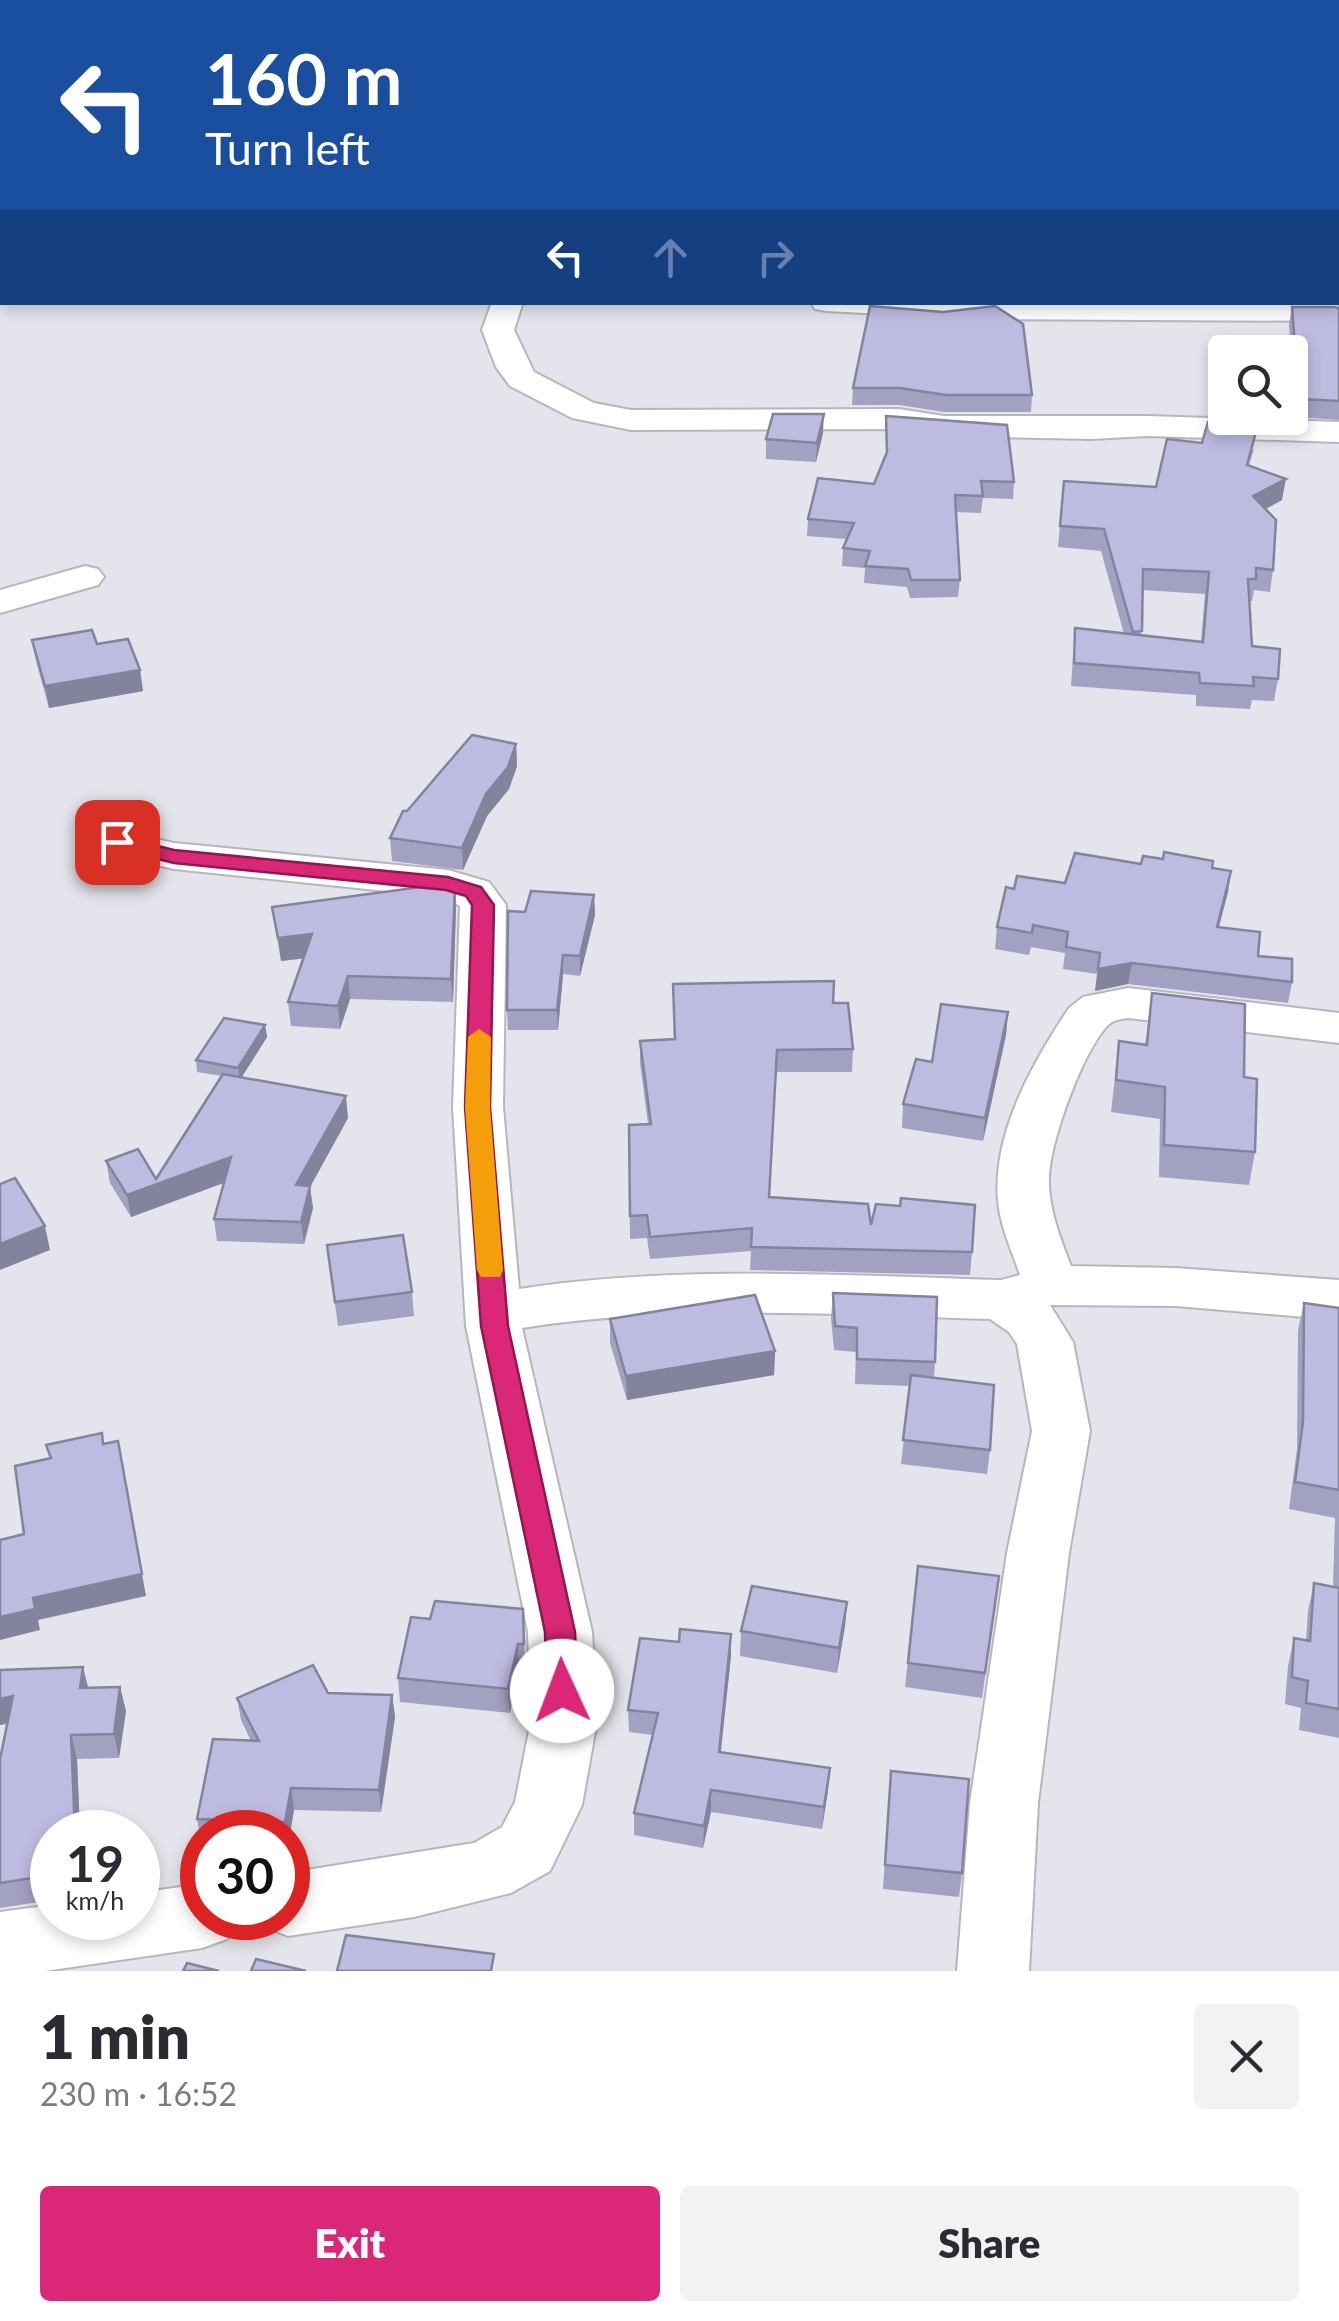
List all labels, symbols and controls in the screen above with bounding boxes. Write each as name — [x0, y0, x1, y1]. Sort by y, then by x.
text: 160 m — [205, 36, 402, 120]
icon: left — [40, 40, 170, 170]
text: Turn left — [205, 121, 370, 175]
icon: left — [538, 230, 593, 285]
icon: ahead — [643, 230, 698, 285]
icon: right — [748, 230, 803, 285]
map controls — [1208, 335, 1308, 435]
button: search — [1208, 335, 1308, 435]
pin — [75, 800, 160, 885]
icon: arrive — [90, 815, 145, 870]
position arrow — [510, 1639, 614, 1743]
speed limit sign: 30 — [180, 1810, 310, 1940]
text: 19 — [66, 1833, 124, 1893]
text: km/h — [66, 1885, 124, 1915]
text: 1 min — [40, 2000, 190, 2072]
button: close — [1194, 2004, 1299, 2109]
text: 230 m · 16:52 — [40, 2074, 237, 2113]
button: Exit — [40, 2186, 660, 2301]
button: Share — [680, 2186, 1299, 2301]

